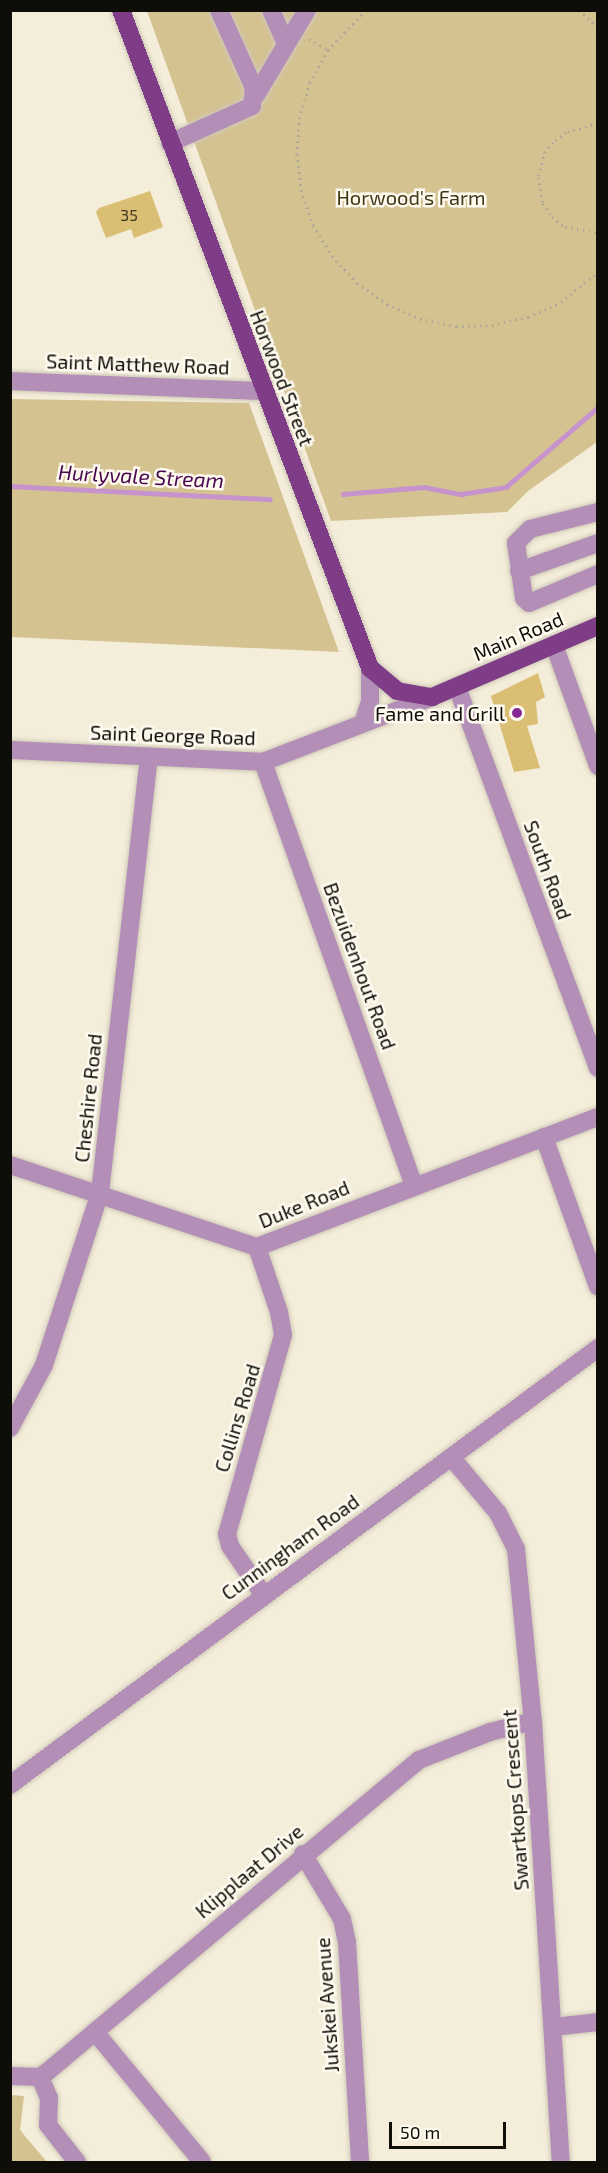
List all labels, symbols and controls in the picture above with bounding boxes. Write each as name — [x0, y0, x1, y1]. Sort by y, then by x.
park label: Horwood's Farm — [337, 185, 485, 209]
house number: 35 — [120, 205, 138, 225]
street label: Horwood Street — [245, 307, 319, 449]
street label: Saint Matthew Road — [46, 349, 230, 379]
water label: Hurlyvale Stream — [57, 459, 225, 493]
street label: Main Road — [469, 606, 567, 666]
place label: Fame and Grill — [375, 701, 505, 725]
marker: Fame and Grill — [510, 706, 524, 720]
street label: Saint George Road — [90, 720, 256, 750]
street label: South Road — [519, 817, 577, 923]
street label: Bezuidenhout Road — [319, 879, 401, 1053]
street label: Cheshire Road — [69, 1032, 107, 1164]
street label: Duke Road — [255, 1175, 353, 1233]
street label: Collins Road — [209, 1361, 265, 1475]
street label: Cunningham Road — [216, 1489, 364, 1605]
street label: Swartkops Crescent — [497, 1709, 533, 1891]
street label: Klipplaat Drive — [190, 1819, 308, 1923]
street label: Jukskei Avenue — [310, 1937, 344, 2073]
scale bar — [392, 2110, 509, 2148]
text: 50 m — [400, 2121, 440, 2143]

